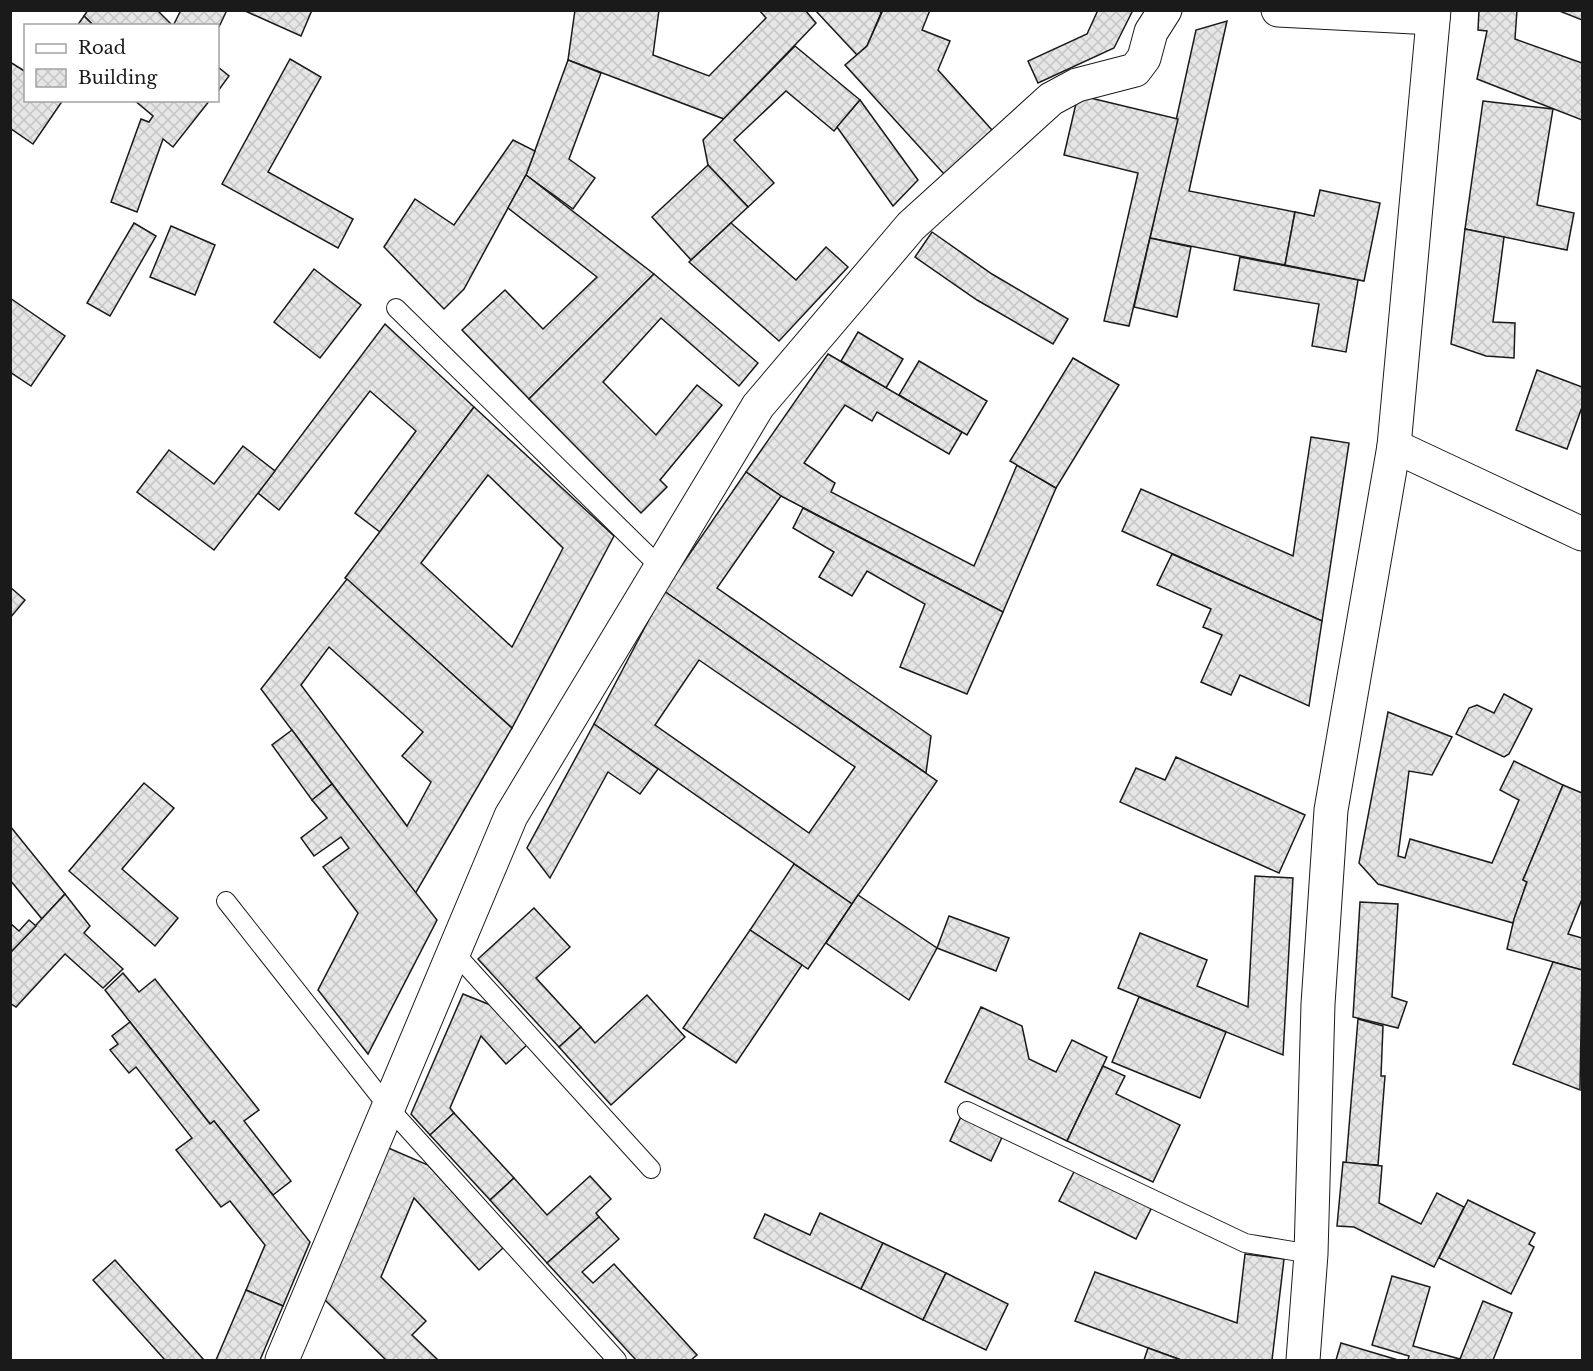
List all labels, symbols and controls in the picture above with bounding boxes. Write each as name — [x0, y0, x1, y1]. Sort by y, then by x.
legend — [24, 24, 219, 102]
text: Road — [78, 37, 126, 59]
text: Building — [78, 67, 157, 89]

